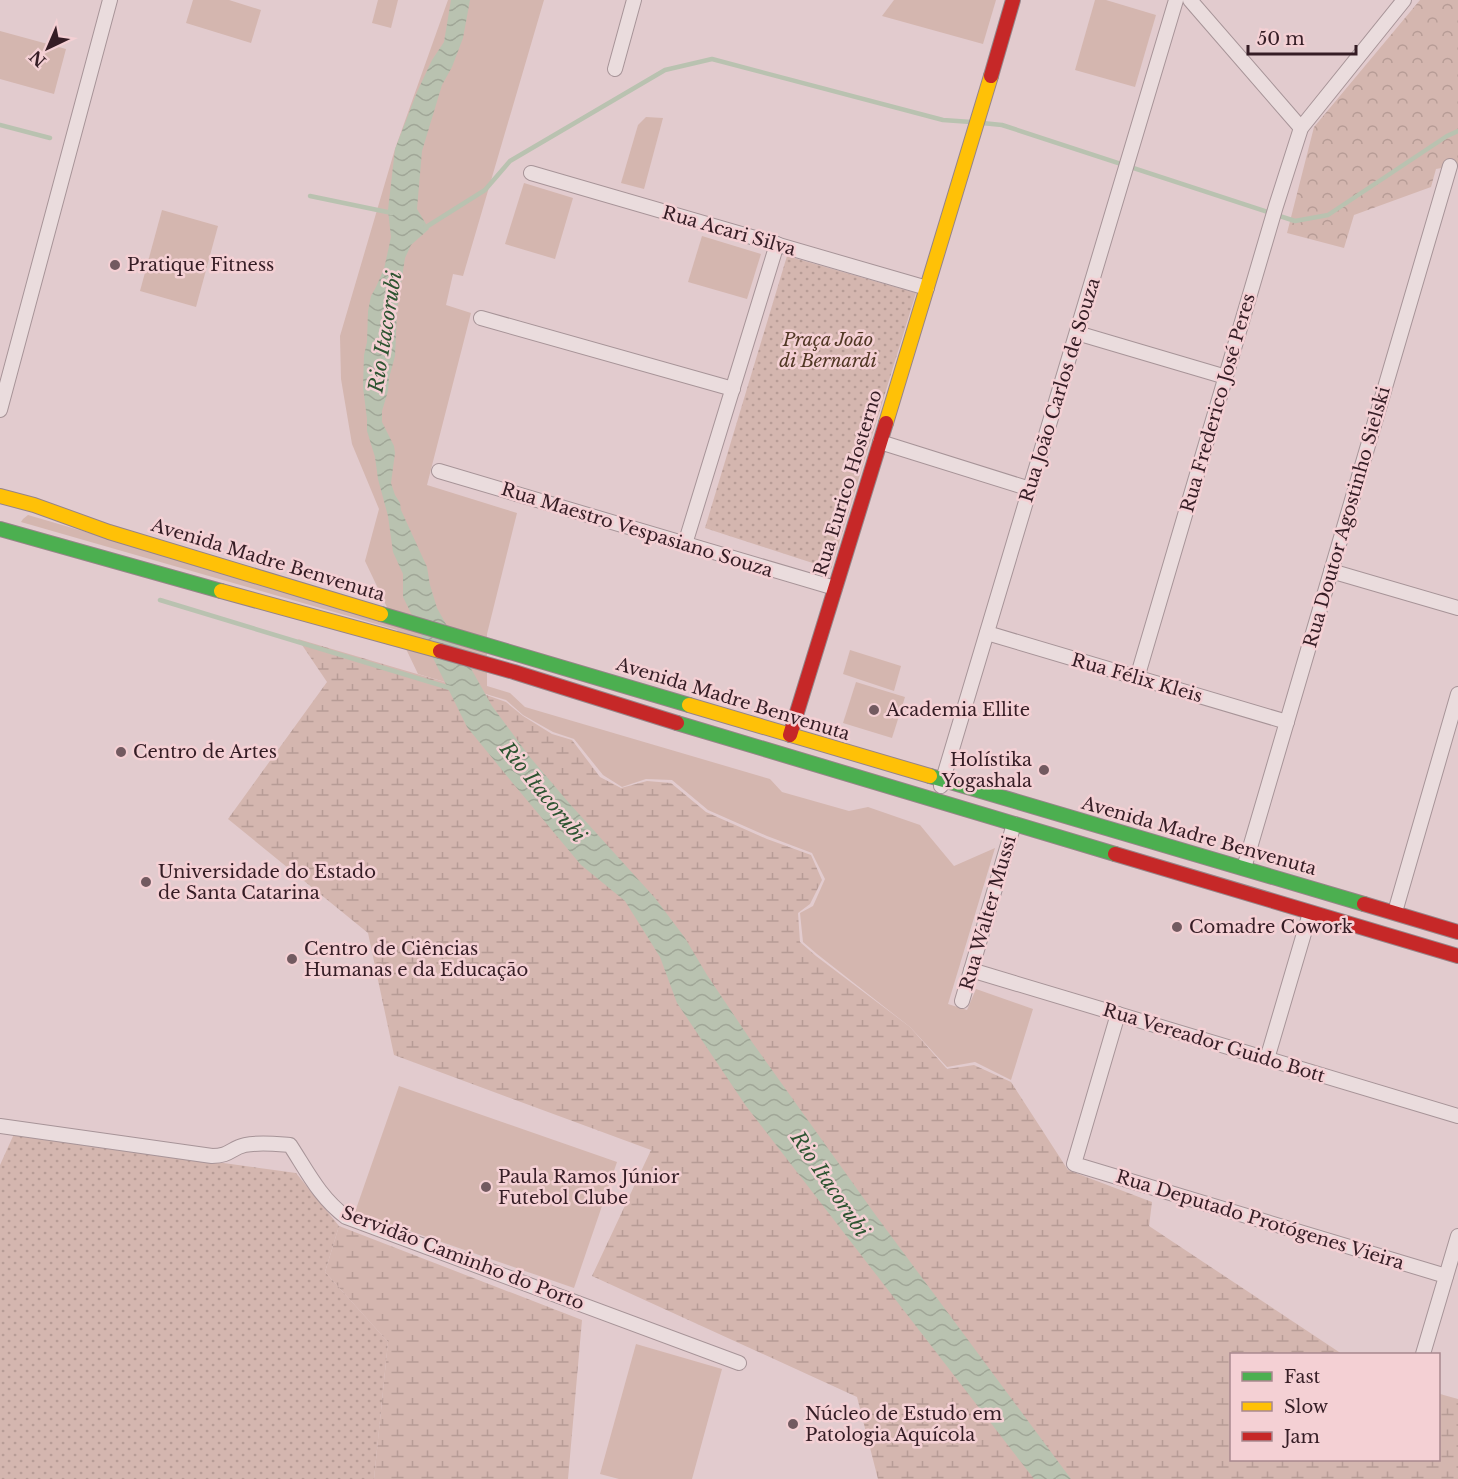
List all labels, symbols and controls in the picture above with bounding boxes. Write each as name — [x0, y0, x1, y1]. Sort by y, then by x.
north arrow — [18, 18, 78, 78]
scale bar — [1248, 18, 1356, 56]
text: 50 m — [1257, 28, 1305, 50]
text: N — [25, 46, 50, 71]
street label: Rua Acari Silva — [660, 201, 798, 261]
place label: Pratique Fitness — [127, 254, 274, 276]
marker: Pratique Fitness — [108, 258, 122, 272]
water label: Rio Itacorubi — [363, 270, 406, 395]
street label: Rua João Carlos de Souza — [1015, 275, 1105, 505]
street label: Rua Frederico José Peres — [1176, 291, 1260, 515]
park label: Praça João di Bernardi — [779, 329, 878, 372]
street label: Rua Doutor Agostinho Sielski — [1299, 384, 1395, 650]
street label: Rua Eurico Hosterno — [809, 387, 887, 579]
street label: Rua Maestro Vespasiano Souza — [498, 478, 776, 582]
street label: Avenida Madre Benvenuta — [147, 514, 388, 606]
street label: Rua Félix Kleis — [1069, 649, 1205, 707]
street label: Avenida Madre Benvenuta — [612, 653, 853, 745]
place label: Academia Ellite — [885, 699, 1030, 721]
marker: Academia Ellite — [867, 703, 881, 717]
water label: Rio Itacorubi — [495, 736, 591, 847]
place label: Centro de Artes — [133, 741, 277, 763]
marker: Centro de Artes — [114, 745, 128, 759]
place label: Holístika Yogashala — [941, 749, 1032, 792]
marker: Holístika Yogashala — [1037, 763, 1051, 777]
street label: Avenida Madre Benvenuta — [1078, 792, 1319, 880]
street label: Rua Walter Mussi — [955, 833, 1021, 993]
place label: Universidade do Estado de Santa Catarina — [158, 861, 376, 904]
marker: Universidade do Estado de Santa Catarina — [139, 875, 153, 889]
place label: Comadre Cowork — [1189, 916, 1353, 938]
marker: Comadre Cowork — [1170, 920, 1184, 934]
place label: Centro de Ciências Humanas e da Educação — [304, 938, 528, 981]
marker: Centro de Ciências Humanas e da Educação — [285, 952, 299, 966]
street label: Rua Vereador Guido Bott — [1100, 999, 1328, 1087]
water label: Rio Itacorubi — [785, 1126, 874, 1241]
place label: Paula Ramos Júnior Futebol Clube — [498, 1166, 680, 1209]
street label: Rua Deputado Protógenes Vieira — [1113, 1166, 1407, 1274]
marker: Paula Ramos Júnior Futebol Clube — [479, 1180, 493, 1194]
street label: Servidão Caminho do Porto — [339, 1201, 587, 1315]
legend — [1230, 1353, 1440, 1461]
text: Fast — [1284, 1366, 1321, 1388]
text: Slow — [1284, 1396, 1329, 1418]
place label: Núcleo de Estudo em Patologia Aquícola — [805, 1403, 1002, 1446]
marker: Núcleo de Estudo em Patologia Aquícola — [786, 1417, 800, 1431]
text: Jam — [1282, 1426, 1320, 1448]

